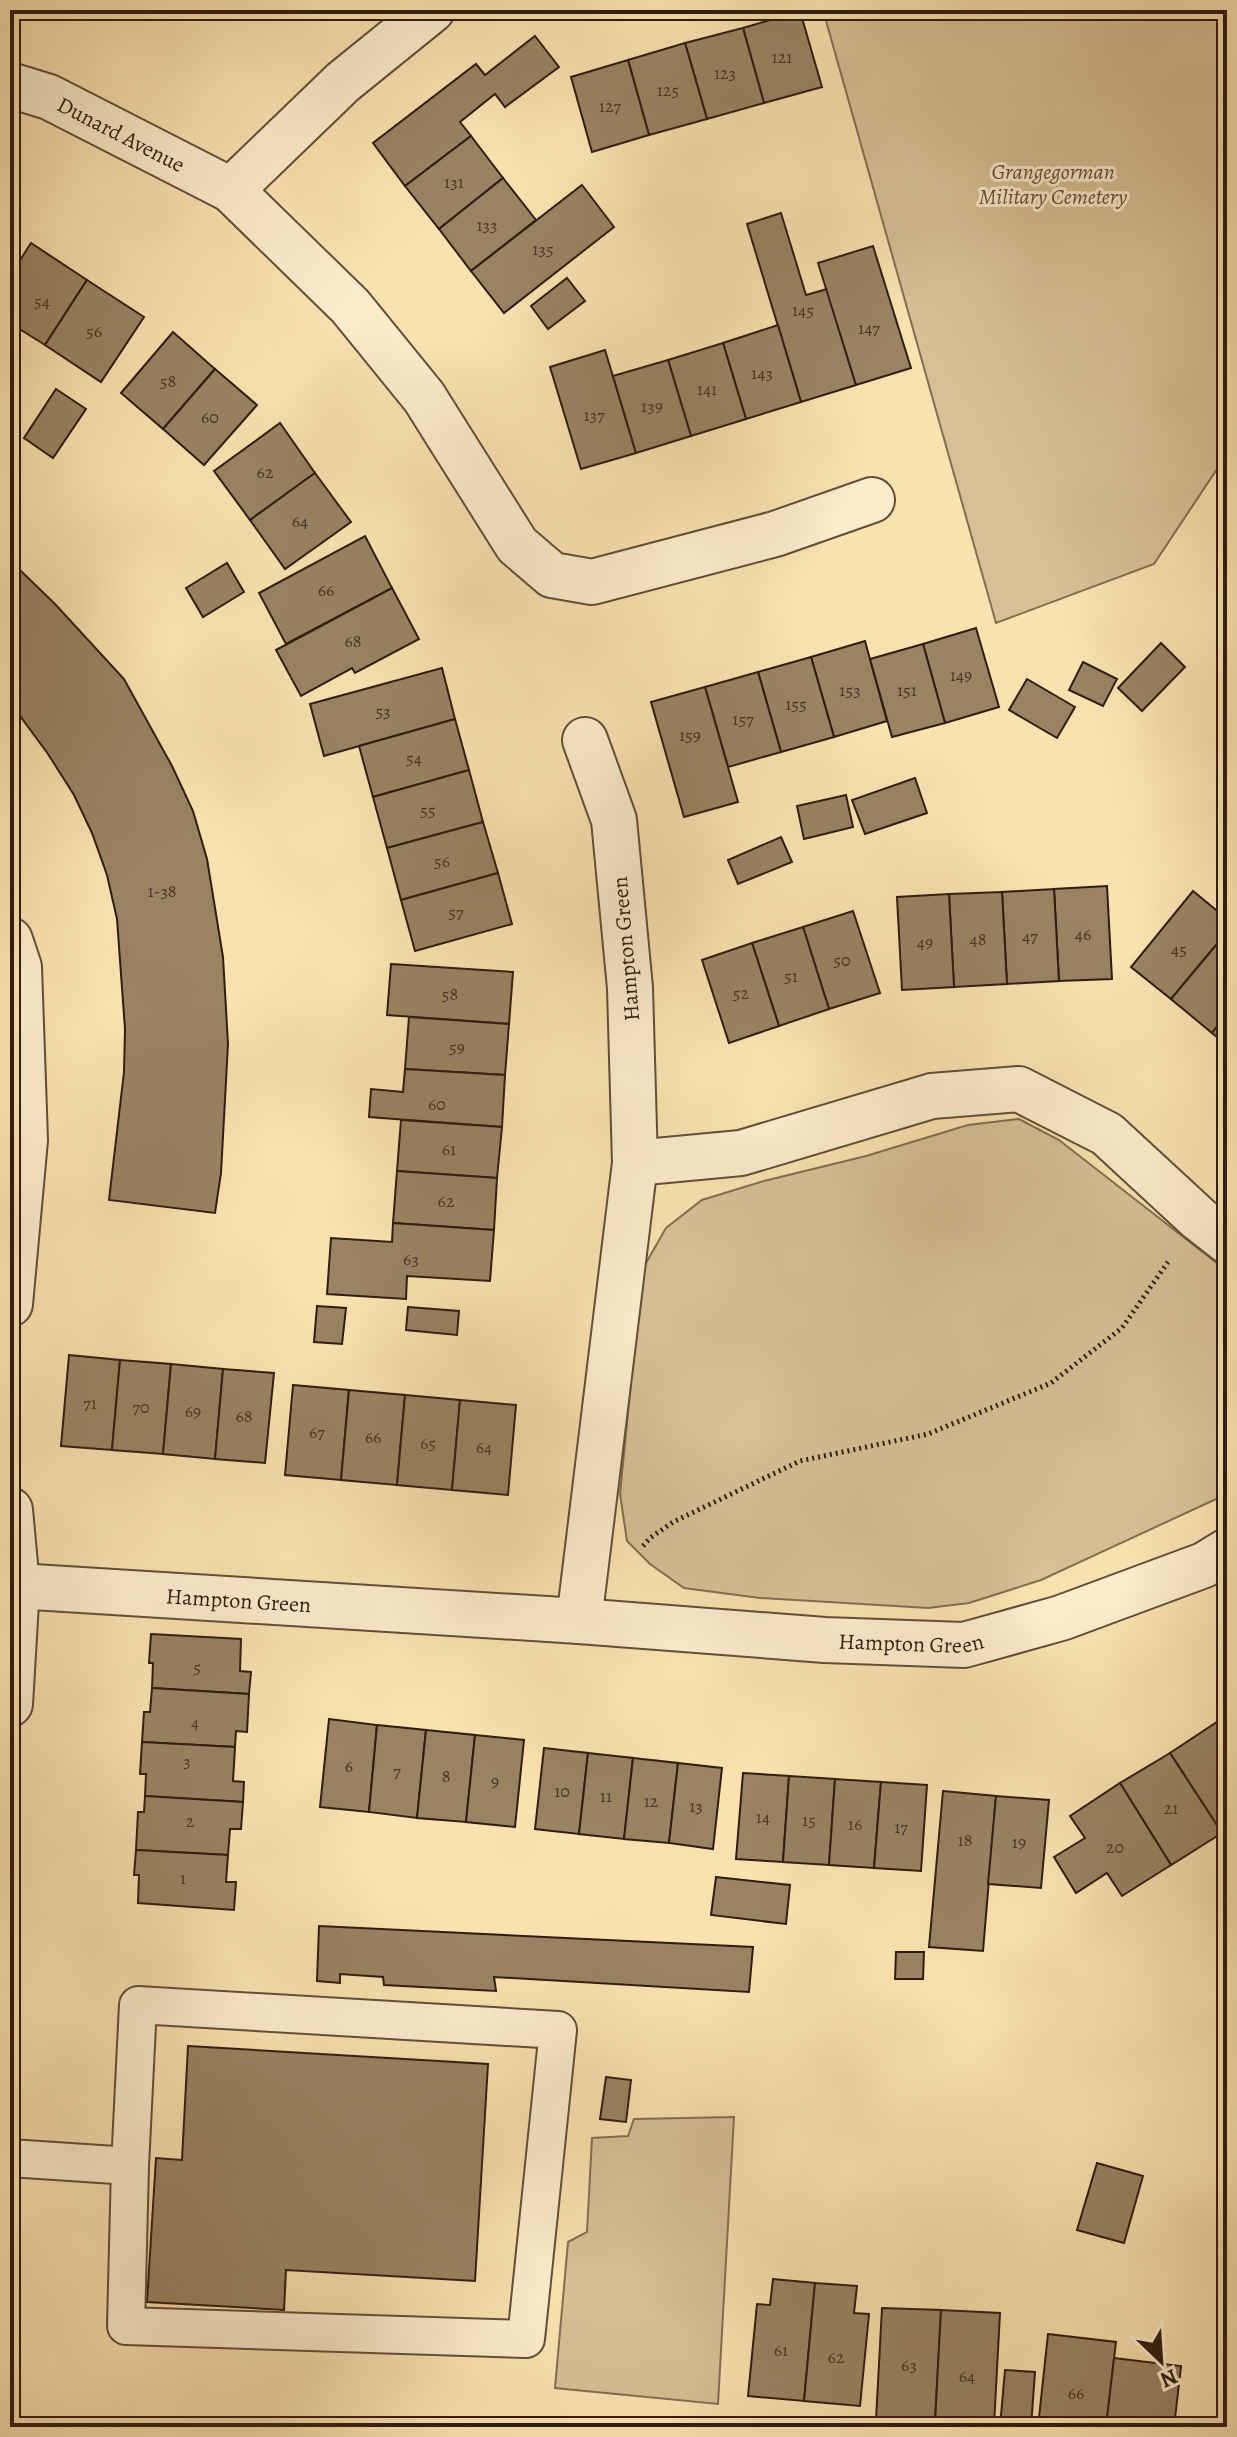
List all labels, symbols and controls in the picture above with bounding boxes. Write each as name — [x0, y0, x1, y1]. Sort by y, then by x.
house number: 121 — [772, 45, 792, 69]
house number: 123 — [714, 61, 736, 85]
house number: 125 — [657, 78, 679, 102]
street label: Dunard Avenue — [52, 90, 190, 180]
house number: 127 — [599, 94, 622, 118]
park label: Grangegorman Military Cemetery — [979, 157, 1128, 212]
house number: 131 — [444, 170, 464, 194]
house number: 133 — [476, 213, 498, 237]
house number: 135 — [532, 237, 554, 261]
house number: 54 — [34, 289, 50, 313]
house number: 145 — [792, 298, 814, 322]
house number: 147 — [858, 316, 880, 340]
house number: 56 — [86, 319, 102, 343]
house number: 143 — [751, 361, 773, 385]
house number: 58 — [160, 369, 176, 393]
house number: 141 — [697, 377, 717, 401]
house number: 139 — [641, 394, 663, 418]
house number: 137 — [583, 403, 605, 427]
house number: 60 — [201, 405, 219, 429]
house number: 62 — [257, 460, 274, 484]
house number: 64 — [292, 509, 308, 533]
house number: 66 — [318, 578, 334, 602]
house number: 68 — [344, 629, 362, 653]
house number: 149 — [950, 663, 972, 687]
house number: 153 — [839, 678, 861, 702]
house number: 151 — [897, 678, 917, 702]
house number: 155 — [785, 692, 807, 716]
house number: 53 — [375, 699, 391, 723]
house number: 157 — [732, 707, 754, 731]
house number: 159 — [679, 723, 701, 747]
house number: 54 — [406, 746, 422, 770]
house number: 55 — [420, 798, 436, 822]
house number: 56 — [434, 849, 450, 873]
street label: Hampton Green — [605, 875, 647, 1023]
house number: 1-38 — [147, 879, 177, 903]
house number: 57 — [448, 900, 464, 924]
house number: 46 — [1075, 922, 1091, 946]
house number: 47 — [1022, 924, 1038, 948]
house number: 48 — [970, 927, 986, 951]
house number: 49 — [917, 930, 933, 954]
house number: 45 — [1171, 937, 1187, 961]
house number: 50 — [833, 948, 851, 972]
house number: 51 — [784, 964, 798, 988]
house number: 52 — [733, 981, 750, 1005]
house number: 58 — [442, 982, 458, 1006]
house number: 59 — [449, 1035, 465, 1059]
house number: 60 — [428, 1092, 446, 1116]
house number: 61 — [442, 1137, 456, 1161]
house number: 62 — [438, 1189, 455, 1213]
house number: 63 — [403, 1247, 419, 1271]
house number: 71 — [83, 1391, 97, 1415]
house number: 70 — [132, 1395, 150, 1419]
house number: 69 — [185, 1399, 201, 1423]
house number: 68 — [235, 1404, 253, 1428]
house number: 67 — [309, 1420, 325, 1444]
house number: 66 — [365, 1425, 381, 1449]
house number: 65 — [420, 1431, 436, 1455]
house number: 64 — [476, 1435, 492, 1459]
street label: Hampton Green — [165, 1581, 312, 1620]
street label: Hampton Green — [838, 1626, 987, 1661]
house number: 5 — [193, 1655, 201, 1679]
house number: 4 — [191, 1710, 199, 1734]
house number: 3 — [183, 1749, 191, 1773]
house number: 6 — [345, 1754, 353, 1778]
house number: 7 — [393, 1759, 401, 1783]
house number: 8 — [442, 1764, 450, 1788]
house number: 9 — [491, 1769, 499, 1793]
house number: 10 — [554, 1779, 570, 1803]
house number: 11 — [600, 1784, 612, 1808]
house number: 12 — [644, 1789, 659, 1813]
house number: 13 — [689, 1794, 703, 1818]
house number: 21 — [1164, 1796, 1178, 1820]
house number: 14 — [756, 1805, 770, 1829]
house number: 15 — [802, 1808, 816, 1832]
house number: 2 — [186, 1809, 195, 1833]
house number: 16 — [848, 1812, 862, 1836]
house number: 17 — [894, 1815, 908, 1839]
house number: 18 — [958, 1828, 972, 1852]
house number: 19 — [1012, 1830, 1026, 1854]
house number: 20 — [1106, 1835, 1124, 1859]
house number: 1 — [180, 1866, 186, 1890]
north arrow — [1121, 2321, 1201, 2401]
house number: 61 — [774, 2338, 788, 2362]
house number: 62 — [828, 2345, 845, 2369]
house number: 63 — [901, 2353, 917, 2377]
text: N — [1155, 2361, 1183, 2395]
house number: 64 — [959, 2364, 975, 2388]
house number: 66 — [1068, 2381, 1084, 2405]

